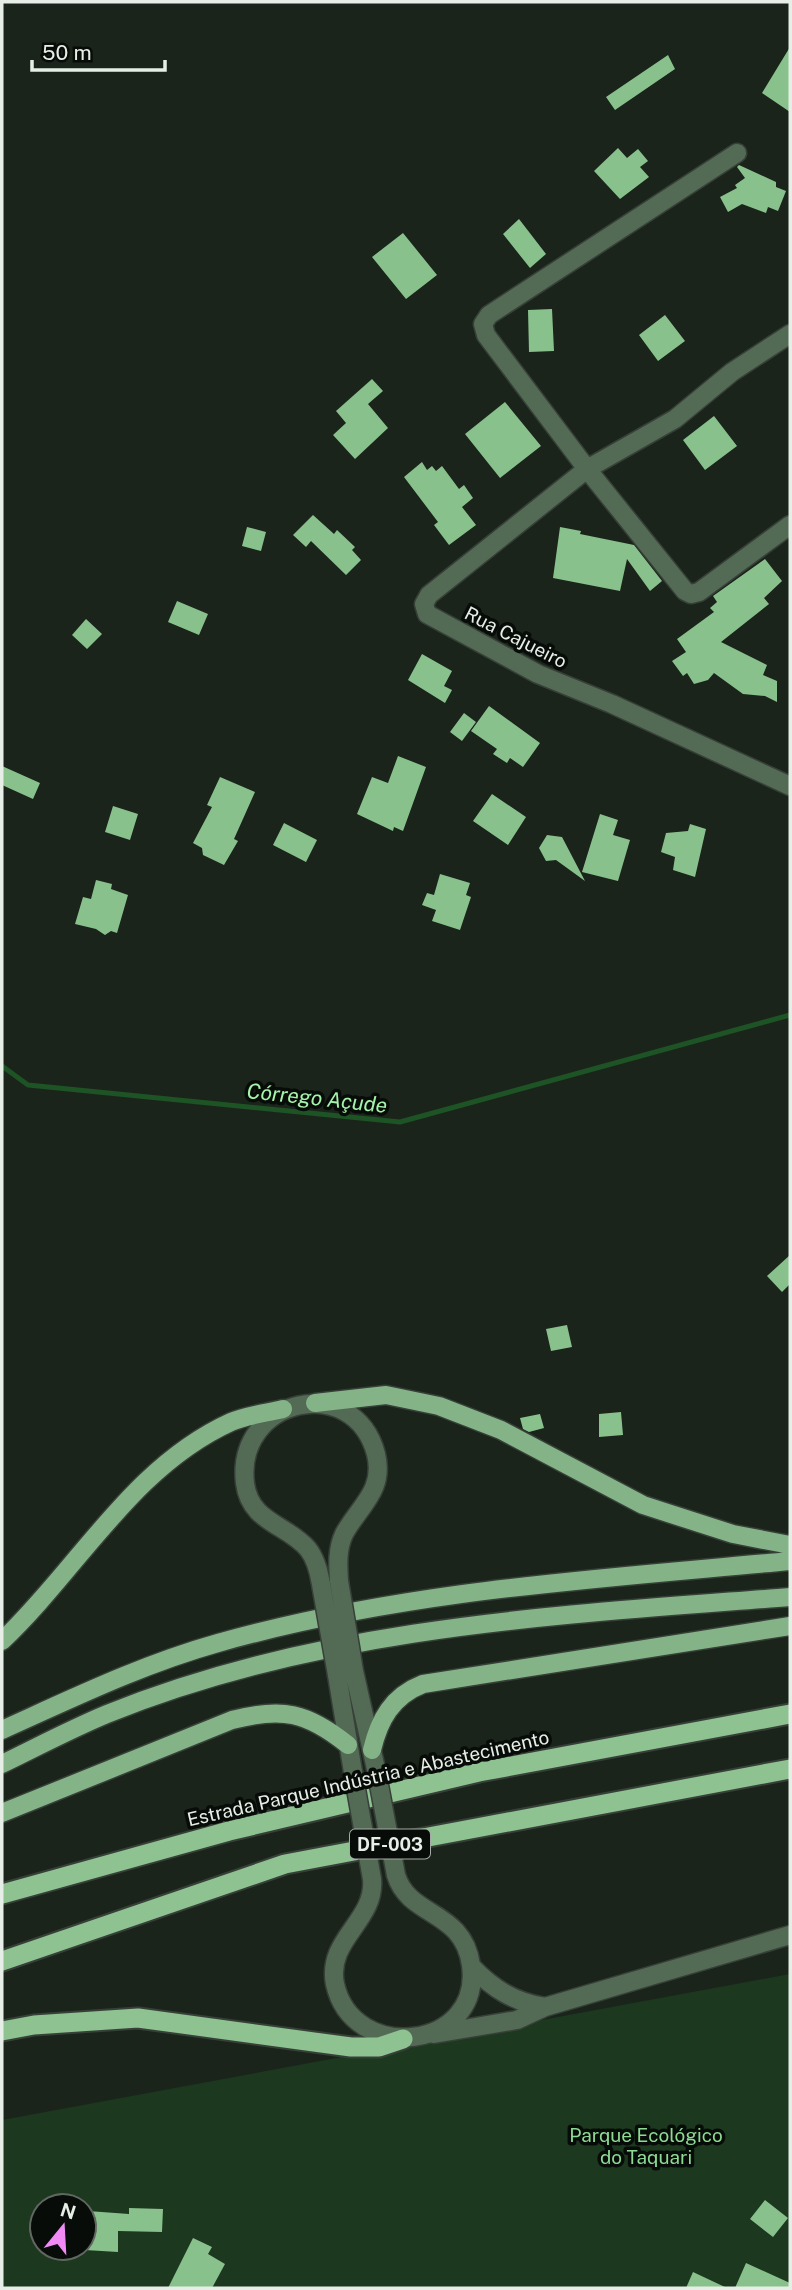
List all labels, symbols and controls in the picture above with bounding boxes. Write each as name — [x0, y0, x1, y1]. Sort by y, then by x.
scale bar — [32, 28, 164, 72]
text: 50 m — [42, 40, 92, 65]
street label: Rua Cajueiro — [461, 602, 571, 672]
water label: Córrego Açude — [245, 1078, 389, 1118]
street label: Estrada Parque Indústria e Abastecimento — [185, 1726, 551, 1830]
road number: DF-003 — [350, 1830, 430, 1858]
park label: Parque Ecológico do Taquari — [569, 2124, 723, 2168]
north arrow — [28, 2192, 98, 2262]
text: N — [58, 2198, 79, 2224]

